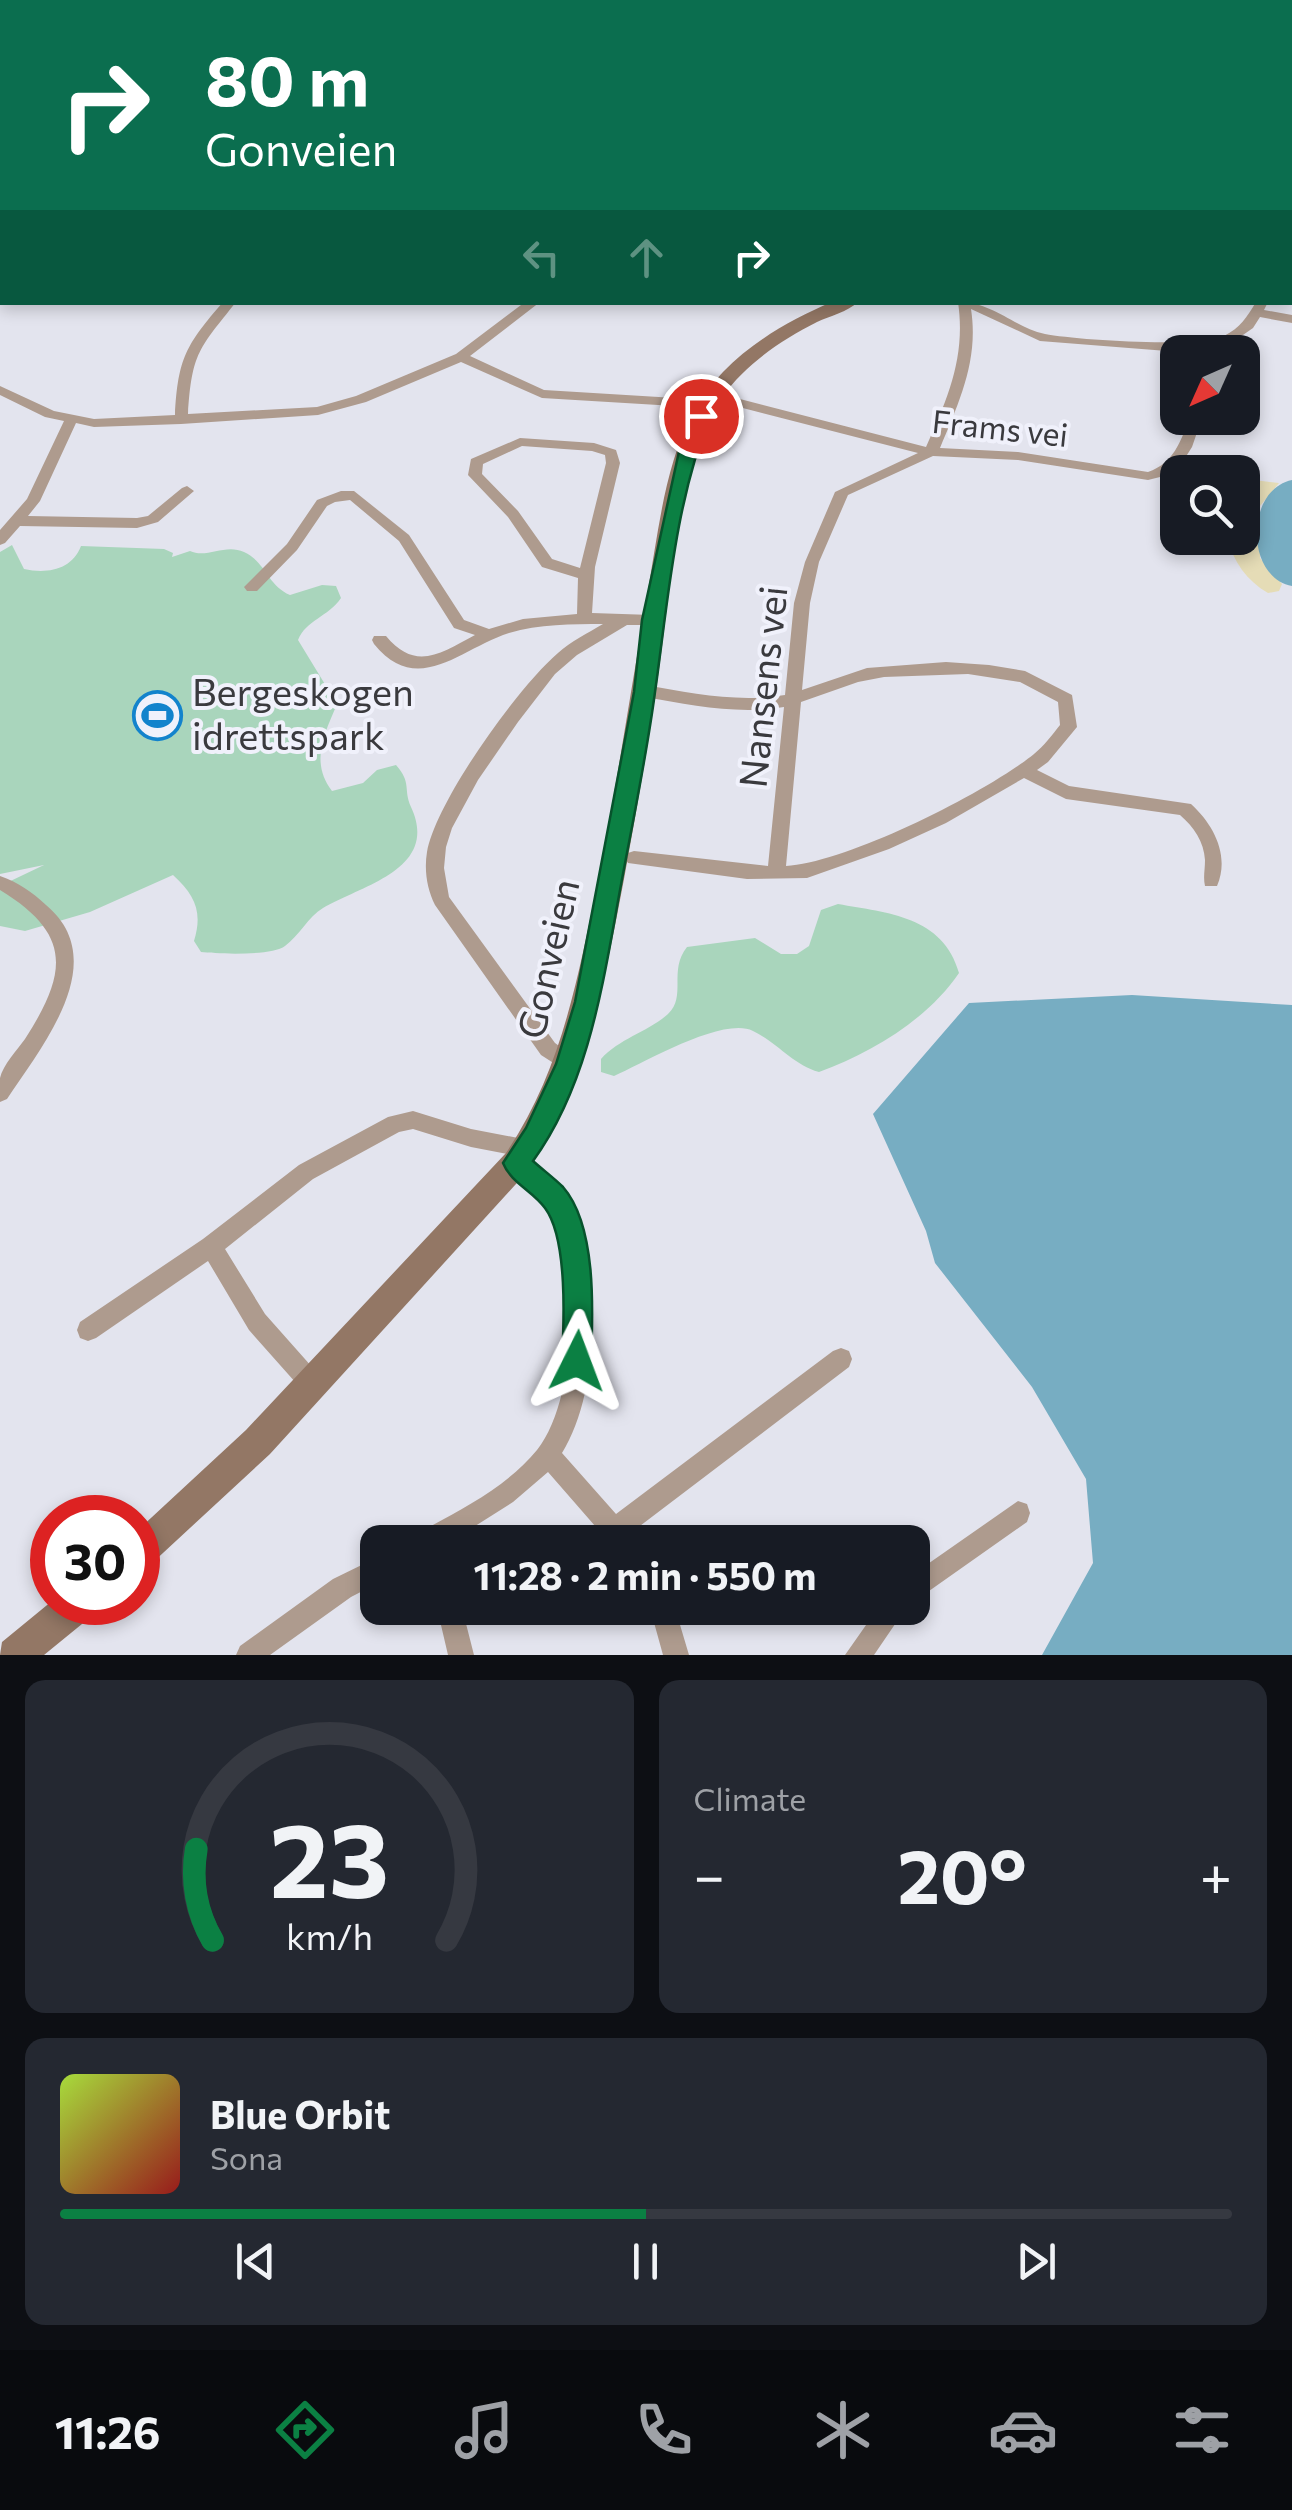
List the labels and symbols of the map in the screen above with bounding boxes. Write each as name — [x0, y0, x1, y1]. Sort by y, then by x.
north arrow — [1160, 335, 1260, 435]
pin — [659, 374, 744, 459]
street label: Frams vei — [930, 400, 1070, 454]
street label: Nansens vei — [728, 584, 795, 790]
place label: Bergeskogen idrettspark — [192, 667, 414, 758]
sports icon: Bergeskogen idrettspark — [131, 689, 183, 741]
street label: Gonveien — [505, 874, 588, 1043]
position arrow — [525, 1309, 629, 1413]
speed limit sign: 30 — [30, 1495, 160, 1625]

